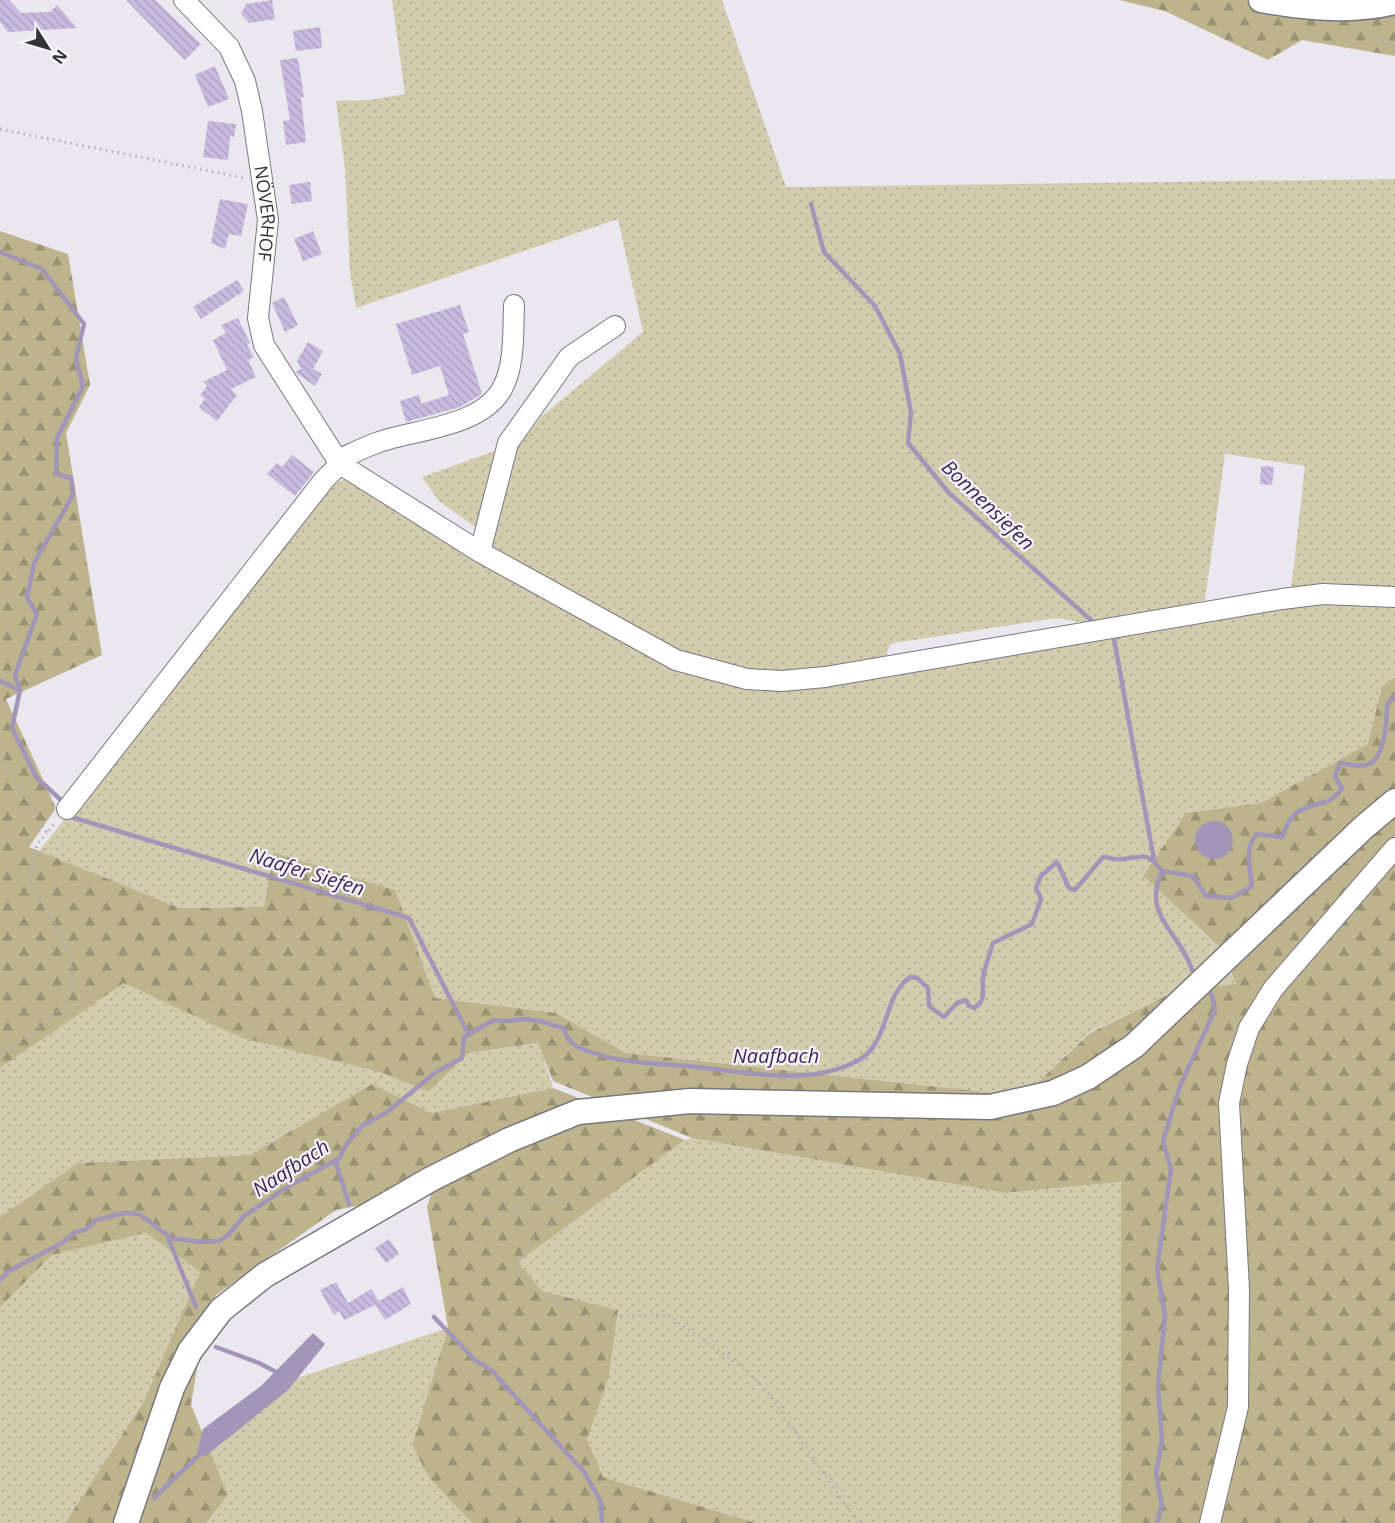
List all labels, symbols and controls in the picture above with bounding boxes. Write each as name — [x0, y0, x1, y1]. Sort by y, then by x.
north arrow — [18, 18, 78, 78]
text: N — [47, 45, 73, 69]
street label: NÖVERHOF — [249, 164, 282, 263]
water label: Bonnensiefen — [936, 454, 1041, 556]
water label: Naafer Siefen — [246, 841, 368, 902]
water label: Naafbach — [733, 1042, 819, 1069]
water label: Naafbach — [247, 1133, 334, 1202]

